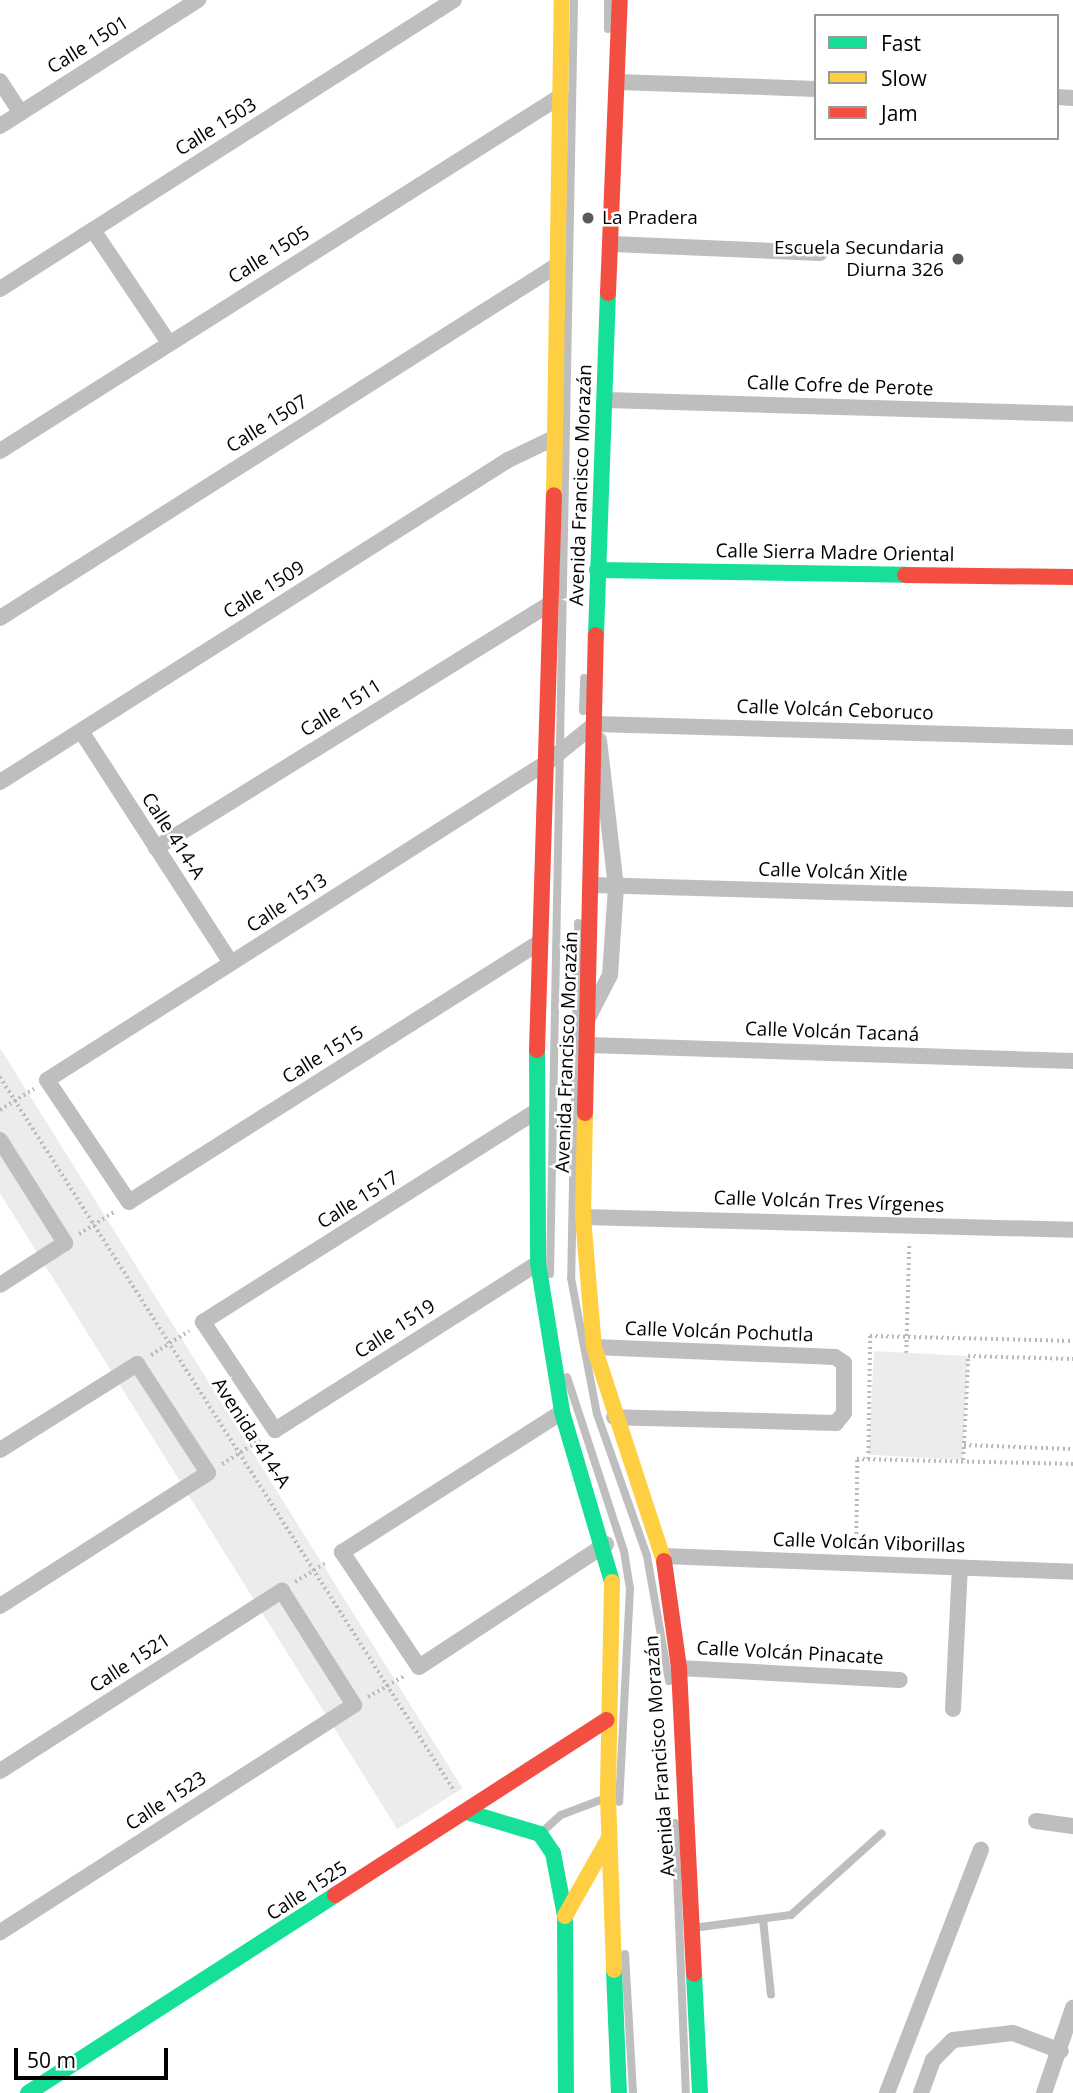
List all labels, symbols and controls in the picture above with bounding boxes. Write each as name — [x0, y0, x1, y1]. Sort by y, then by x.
street label: Calle 1501 — [43, 11, 133, 79]
legend — [814, 14, 1059, 140]
text: Fast — [881, 29, 921, 57]
text: Slow — [881, 64, 927, 92]
street label: Calle 1503 — [171, 93, 261, 161]
text: Jam — [881, 99, 918, 127]
place label: La Pradera — [602, 207, 698, 229]
marker: La Pradera — [580, 210, 596, 226]
street label: Calle 1505 — [224, 221, 314, 289]
place label: Escuela Secundaria Diurna 326 — [774, 237, 944, 281]
marker: Escuela Secundaria Diurna 326 — [950, 251, 966, 267]
street label: Avenida Francisco Morazán — [565, 364, 597, 606]
street label: Calle Cofre de Perote — [746, 371, 934, 401]
street label: Calle 1507 — [222, 390, 312, 458]
street label: Calle Sierra Madre Oriental — [715, 540, 955, 566]
street label: Calle 1509 — [219, 556, 309, 624]
street label: Calle 1511 — [296, 674, 386, 742]
street label: Calle Volcán Ceboruco — [736, 695, 934, 725]
street label: Calle 414-A — [137, 789, 209, 883]
street label: Calle Volcán Xitle — [758, 858, 908, 886]
street label: Calle 1513 — [243, 869, 331, 937]
street label: Avenida Francisco Morazán — [551, 931, 583, 1173]
street label: Calle Volcán Tacaná — [744, 1018, 920, 1046]
street label: Calle 1515 — [278, 1021, 368, 1089]
street label: Calle 1517 — [313, 1166, 403, 1234]
street label: Calle Volcán Tres Vírgenes — [713, 1187, 945, 1217]
street label: Calle 1519 — [351, 1295, 439, 1363]
street label: Calle Volcán Pochutla — [624, 1317, 814, 1347]
street label: Avenida 414-A — [207, 1374, 295, 1492]
street label: Calle Volcán Viborillas — [772, 1528, 966, 1558]
street label: Calle 1521 — [86, 1629, 174, 1697]
street label: Avenida Francisco Morazán — [640, 1635, 680, 1877]
street label: Calle Volcán Pinacate — [696, 1637, 884, 1669]
street label: Calle 1523 — [122, 1767, 210, 1835]
street label: Calle 1525 — [263, 1857, 351, 1925]
scale bar — [18, 2034, 172, 2078]
text: 50 m — [27, 2046, 76, 2074]

